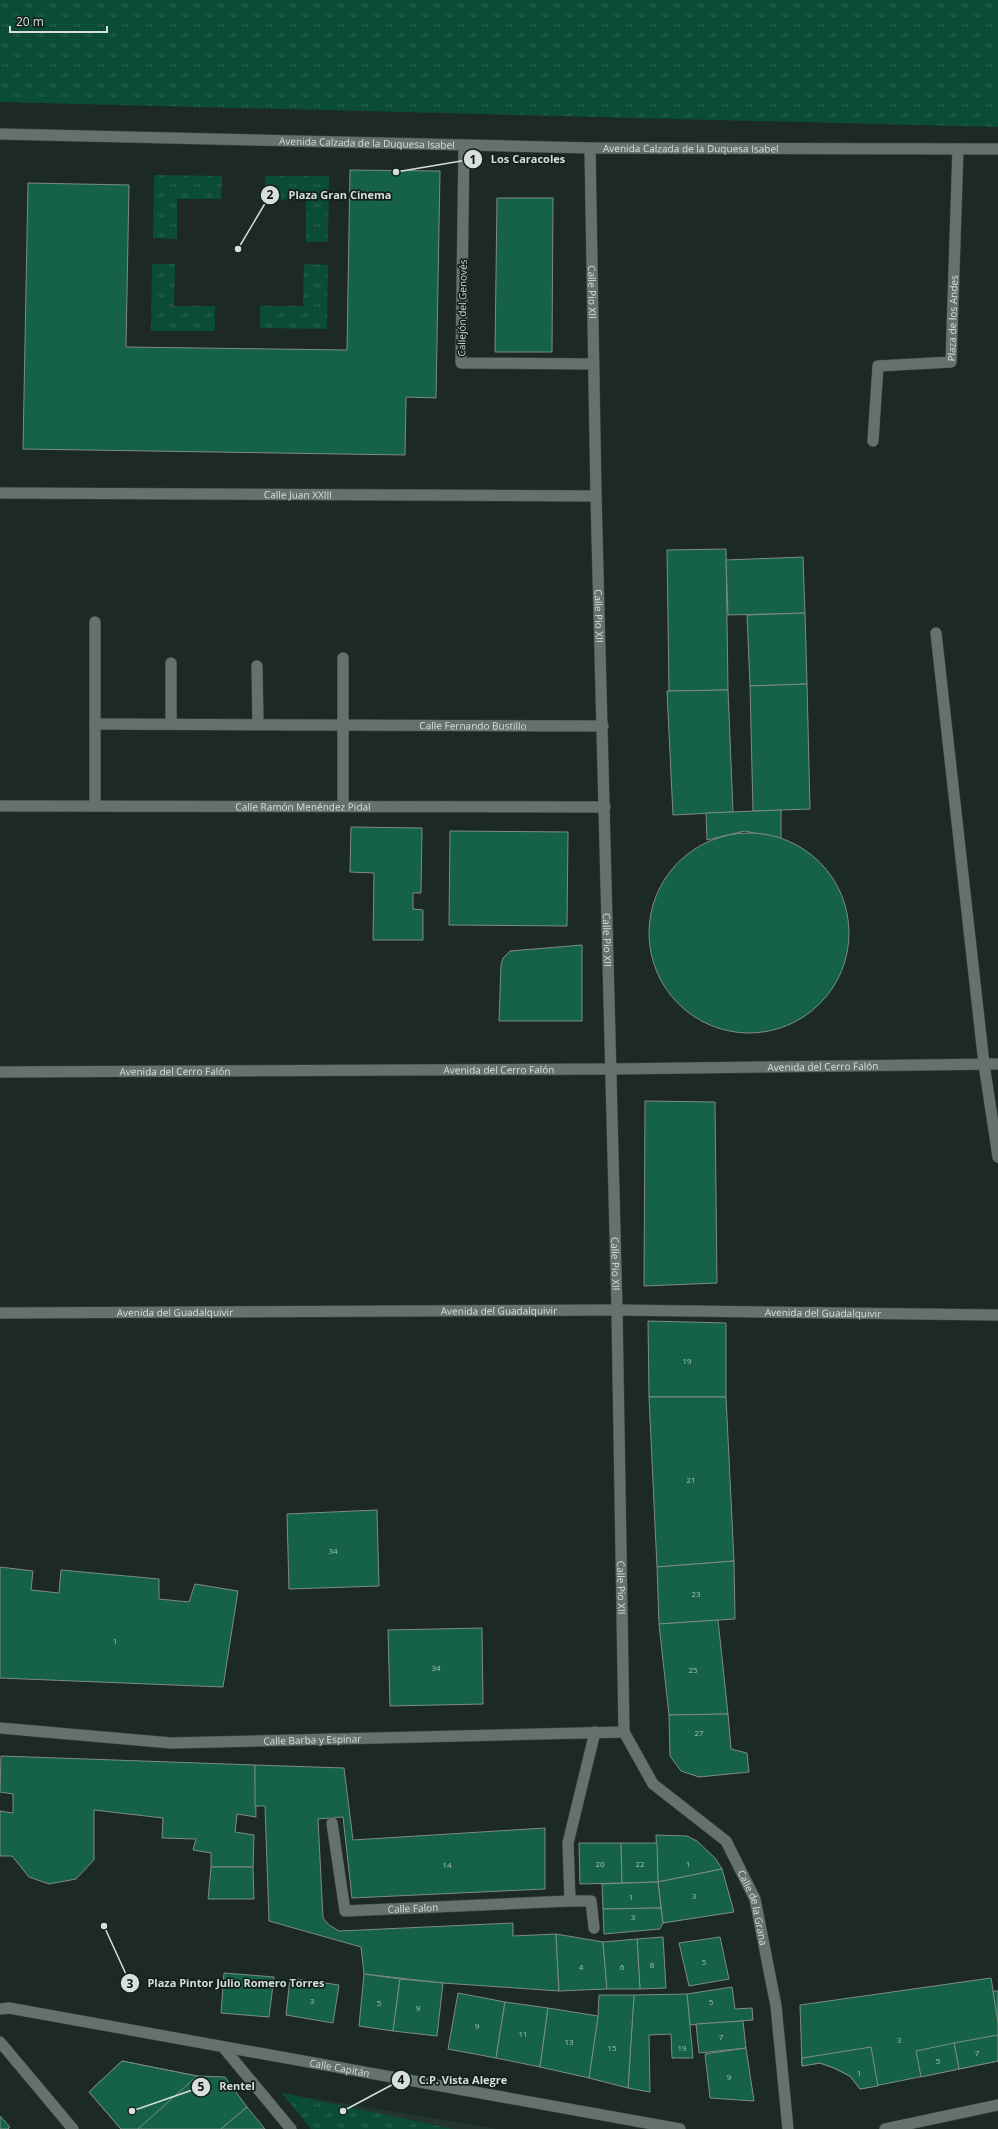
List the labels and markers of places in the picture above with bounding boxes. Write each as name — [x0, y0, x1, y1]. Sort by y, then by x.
callout: Los Caracoles — [463, 148, 573, 171]
callout: Plaza Gran Cinema — [260, 183, 399, 206]
callout: Plaza Pintor Julio Romero Torres — [120, 1972, 333, 1995]
callout: C.P. Vista Alegre — [391, 2068, 515, 2091]
callout: Rentel — [191, 2075, 263, 2098]

